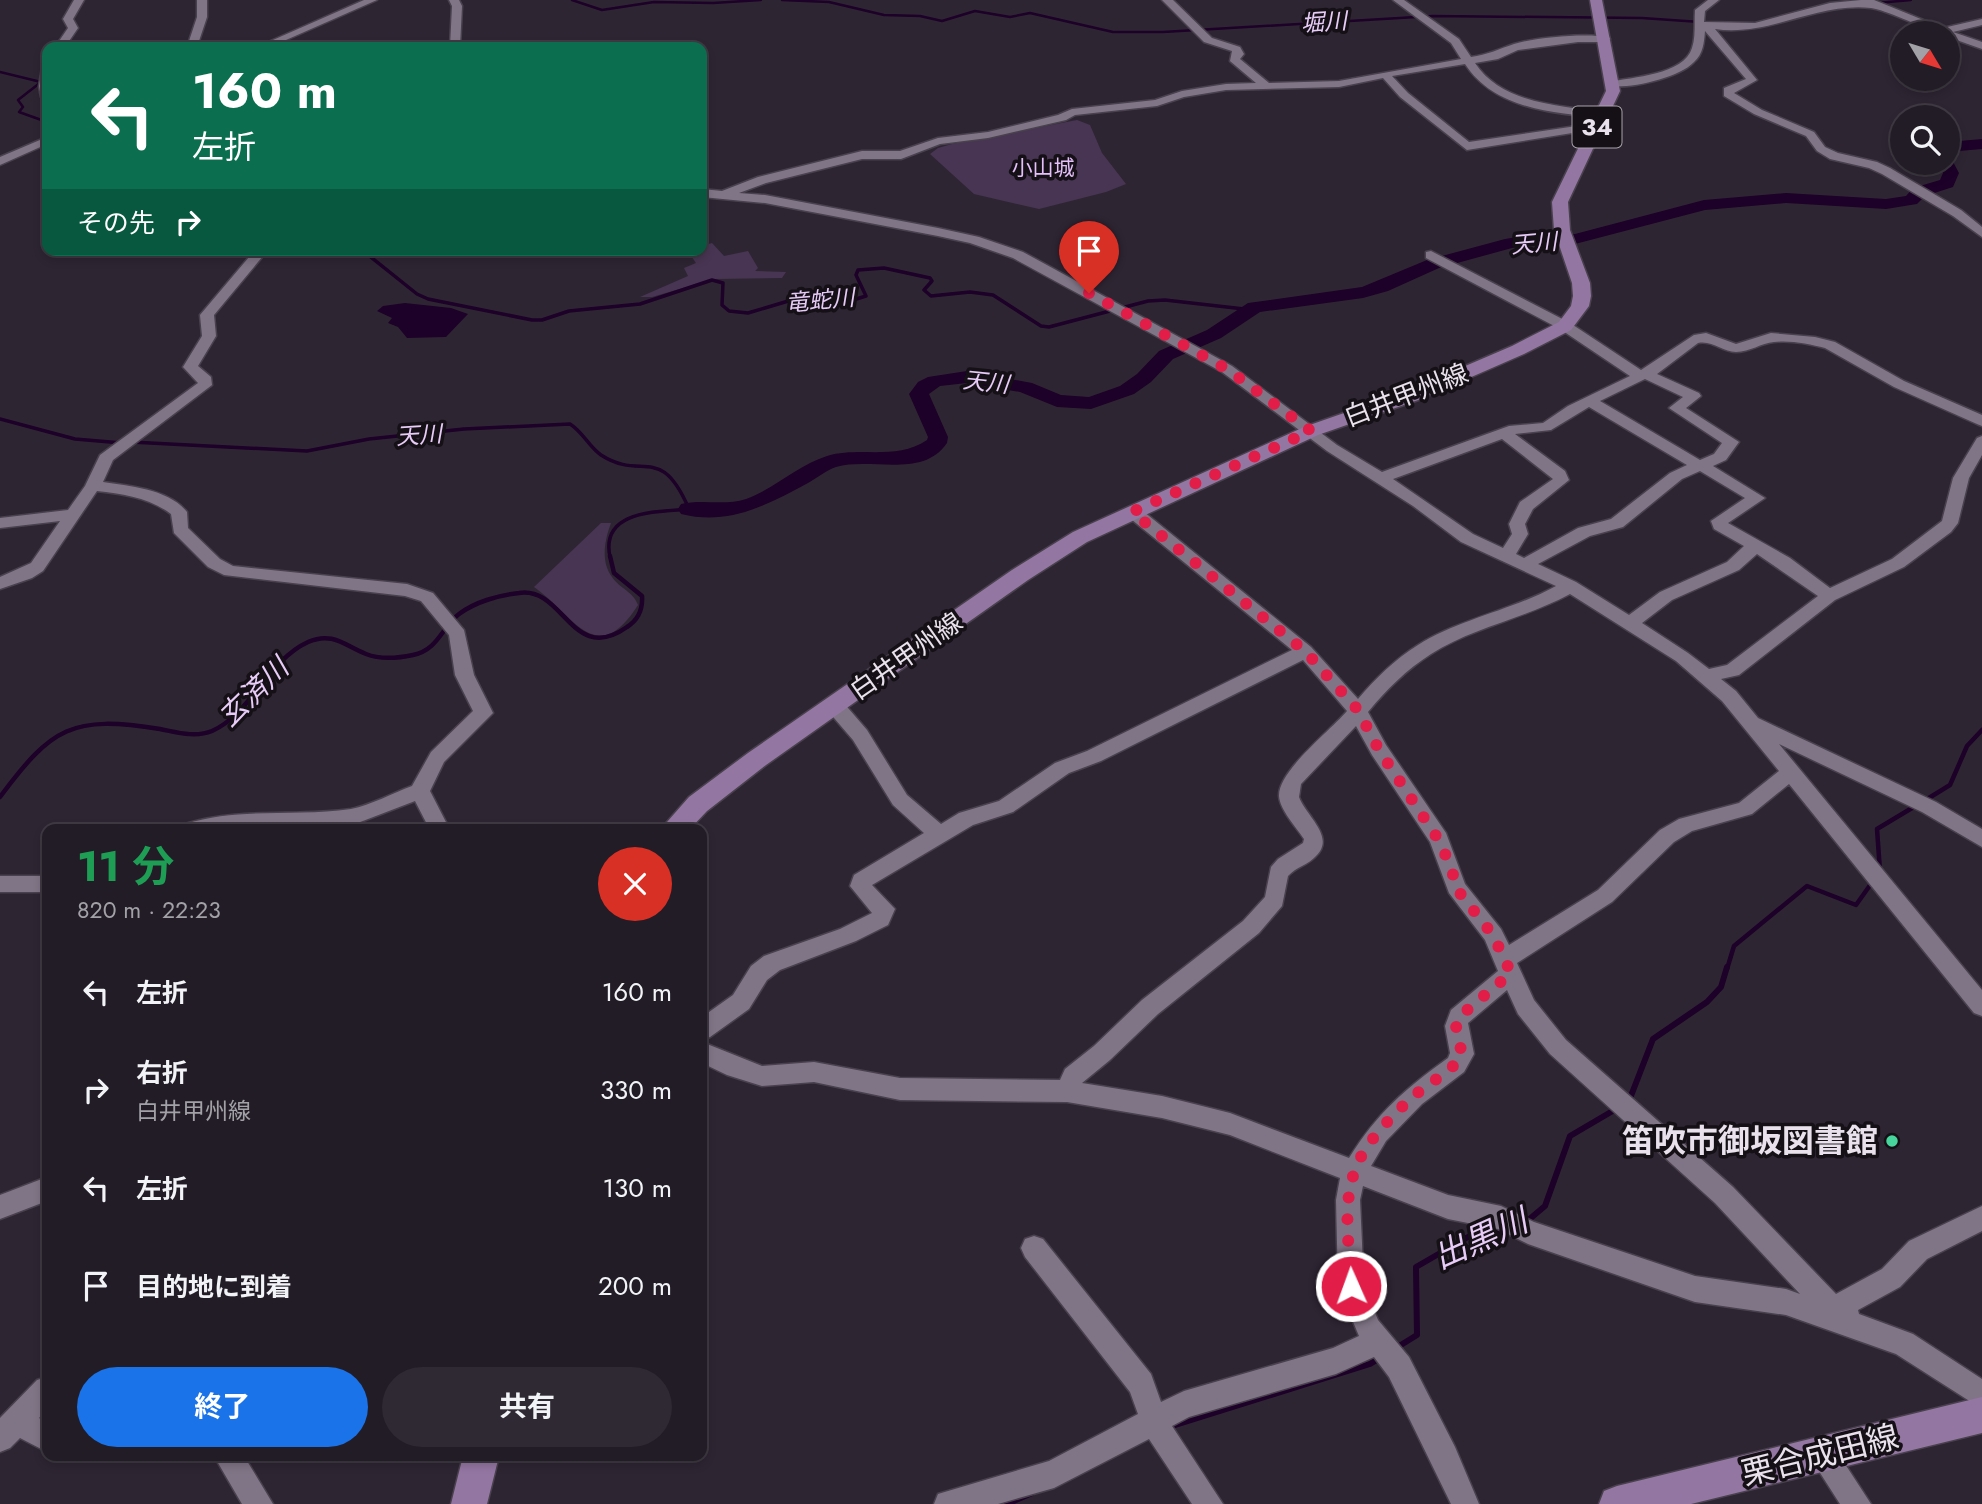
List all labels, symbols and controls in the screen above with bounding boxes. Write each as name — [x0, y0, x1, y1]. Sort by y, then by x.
water label: 堀川 — [1300, 3, 1351, 41]
north arrow — [1890, 21, 1960, 91]
map controls — [1890, 21, 1960, 175]
text: 160 m — [192, 56, 337, 126]
icon: left — [77, 70, 168, 161]
button: search — [1890, 105, 1960, 175]
road number: 34 — [1572, 106, 1622, 148]
text: 左折 — [192, 124, 256, 170]
park label: 小山城 — [1012, 153, 1075, 183]
icon: right — [169, 203, 207, 241]
text: その先 — [77, 204, 155, 242]
pin — [1059, 221, 1119, 293]
water label: 天川 — [1510, 224, 1561, 262]
icon: arrive — [1070, 232, 1108, 270]
water label: 竜蛇川 — [784, 280, 859, 320]
street label: 白井甲州線 — [1339, 354, 1473, 436]
water label: 天川 — [961, 363, 1014, 402]
water label: 天川 — [395, 416, 446, 454]
street label: 白井甲州線 — [842, 603, 970, 709]
water label: 玄済川 — [209, 646, 300, 736]
text: 11 分 — [77, 836, 174, 897]
button: close — [598, 847, 672, 921]
text: 820 m · 22:23 — [77, 893, 221, 927]
icon: left — [77, 973, 115, 1011]
text: 160 m — [602, 973, 672, 1011]
text: 左折 — [136, 974, 188, 1012]
text: 右折 — [136, 1054, 188, 1092]
icon: right — [77, 1071, 115, 1109]
text: 330 m — [600, 1071, 672, 1109]
text: 白井甲州線 — [136, 1094, 251, 1128]
place label: 笛吹市御坂図書館 — [1622, 1118, 1878, 1164]
marker: 笛吹市御坂図書館 — [1884, 1133, 1900, 1149]
icon: left — [77, 1169, 115, 1207]
text: 130 m — [602, 1169, 672, 1207]
text: 左折 — [136, 1170, 188, 1208]
water label: 出黒川 — [1425, 1196, 1538, 1280]
position arrow — [1314, 1249, 1388, 1323]
icon: arrive — [77, 1267, 115, 1305]
text: 200 m — [598, 1267, 672, 1305]
text: 目的地に到着 — [136, 1268, 292, 1306]
button: 終了 — [77, 1367, 368, 1447]
button: 共有 — [382, 1367, 672, 1447]
street label: 栗合成田線 — [1737, 1413, 1903, 1497]

